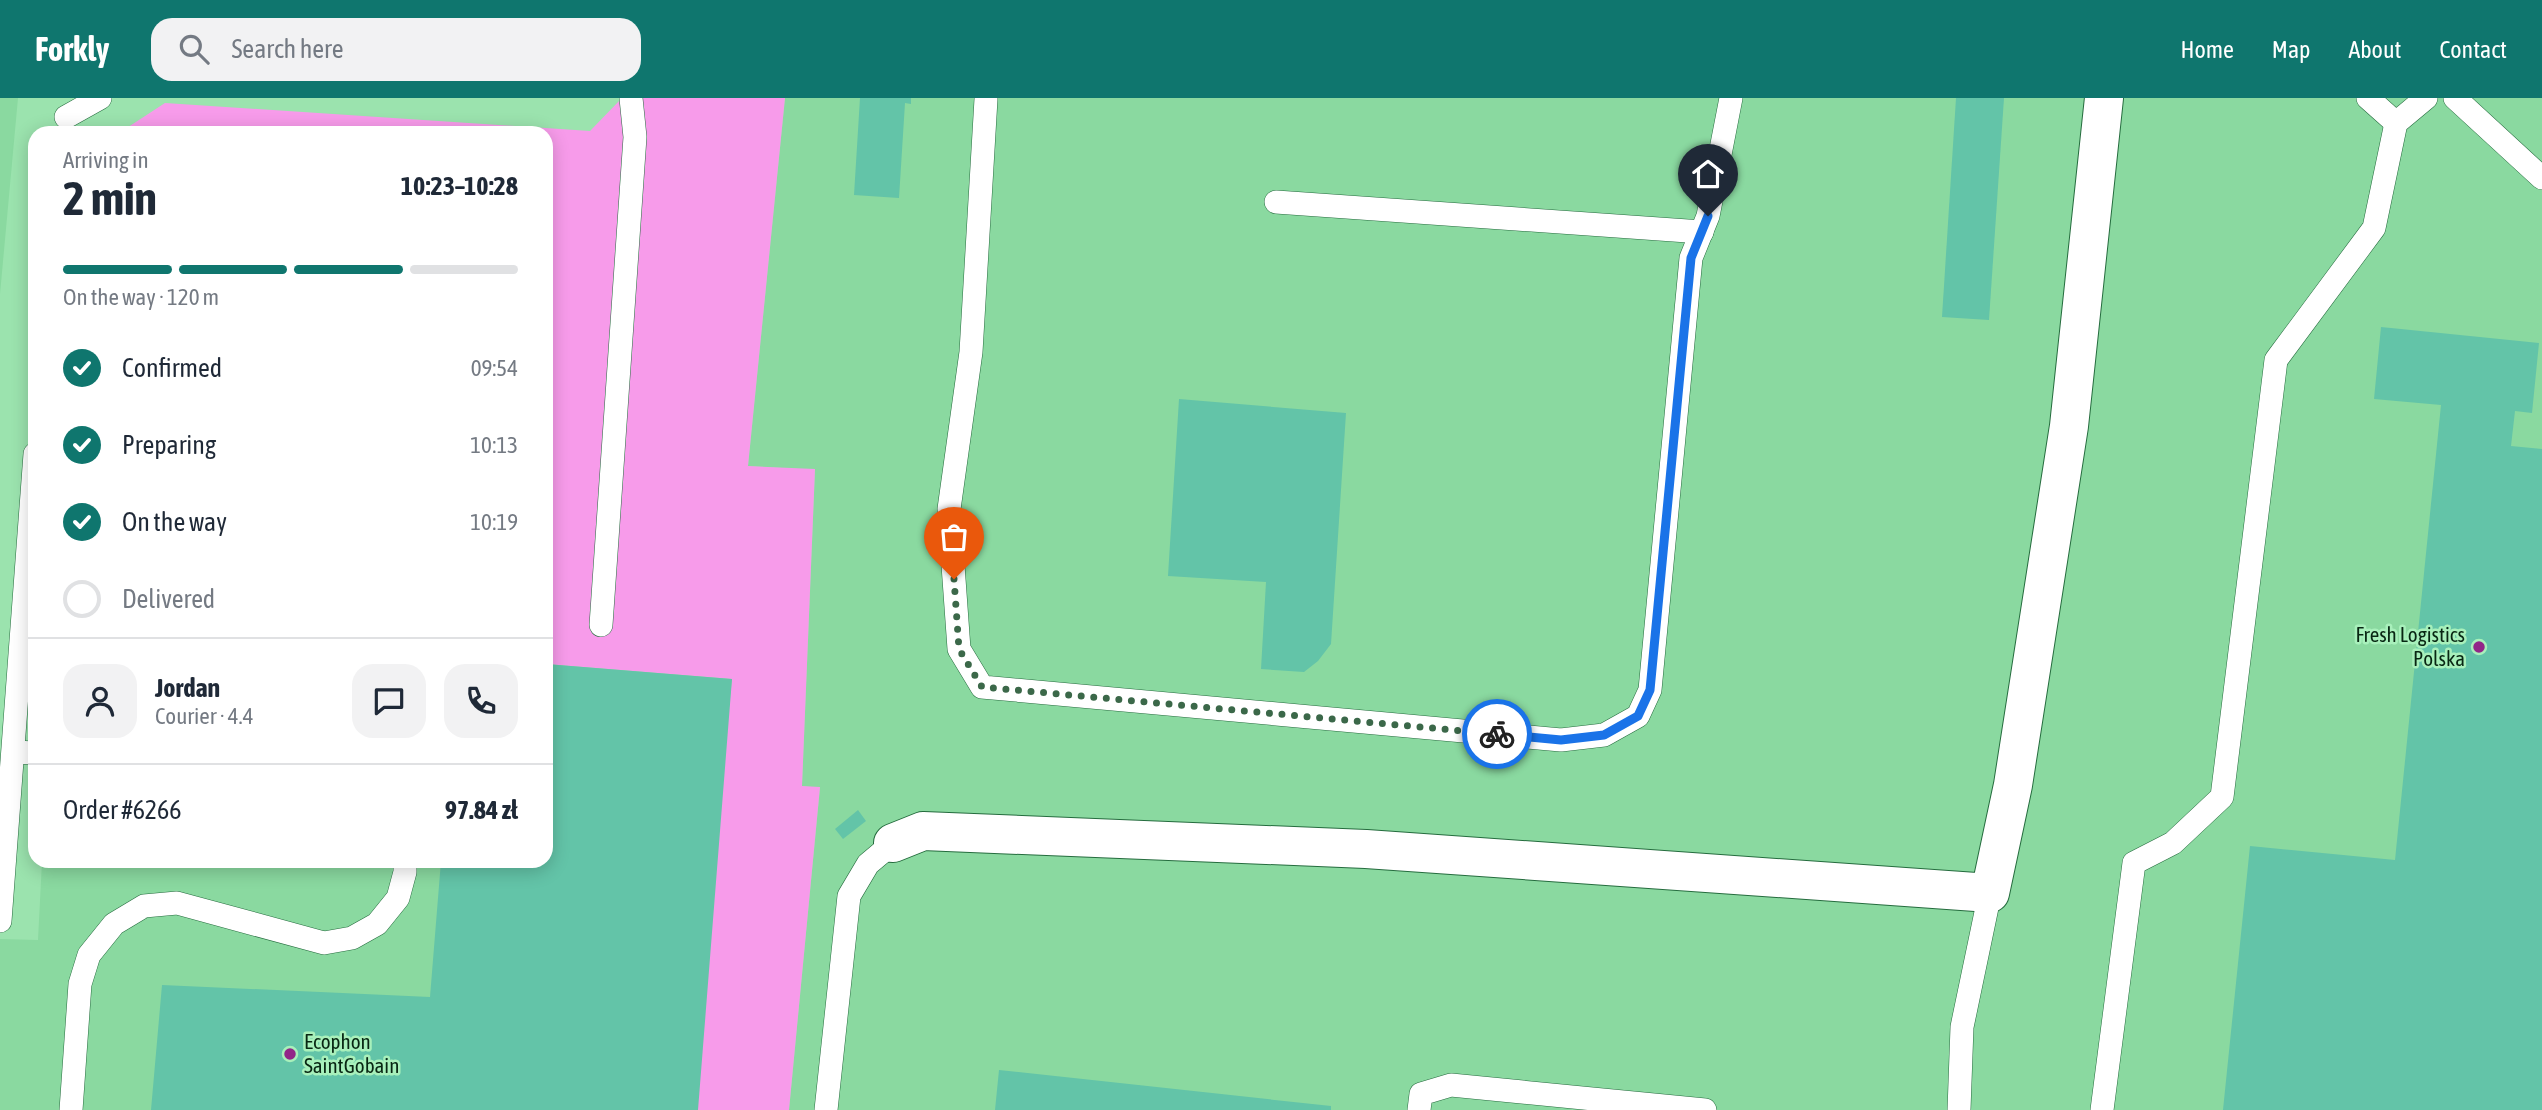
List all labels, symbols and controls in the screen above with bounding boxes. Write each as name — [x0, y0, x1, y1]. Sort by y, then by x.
search box — [151, 18, 641, 81]
text: Forkly — [35, 30, 109, 68]
icon: search — [175, 30, 213, 68]
text: Search here — [231, 34, 344, 64]
text: Home — [2180, 36, 2234, 63]
text: Map — [2272, 36, 2310, 63]
text: About — [2348, 36, 2401, 63]
text: Contact — [2439, 36, 2507, 63]
pin — [1678, 144, 1738, 216]
text: Arriving in — [63, 147, 149, 173]
icon: home — [1689, 155, 1727, 193]
text: 10:23–10:28 — [401, 171, 518, 201]
text: 2 min — [63, 172, 157, 225]
text: On the way · 120 m — [63, 284, 219, 310]
icon: check — [63, 349, 101, 387]
text: Confirmed — [122, 353, 222, 383]
text: 09:54 — [471, 355, 518, 381]
icon: check — [63, 426, 101, 464]
text: Preparing — [122, 430, 216, 460]
text: 10:13 — [470, 432, 518, 458]
icon: check — [63, 503, 101, 541]
text: On the way — [122, 507, 227, 537]
pin — [924, 507, 984, 579]
text: 10:19 — [470, 509, 518, 535]
icon: bag — [935, 518, 973, 556]
text: Delivered — [122, 584, 215, 614]
place label: Fresh Logistics Polska — [2355, 622, 2465, 670]
marker: Fresh Logistics Polska — [2471, 639, 2487, 655]
button: person — [63, 664, 137, 738]
button: chat — [352, 664, 426, 738]
button: phone — [444, 664, 518, 738]
text: Jordan — [155, 673, 220, 703]
courier — [1462, 699, 1532, 769]
text: Courier · 4.4 — [155, 703, 254, 729]
icon: bike — [1478, 715, 1516, 753]
text: Order #6266 — [63, 795, 182, 825]
text: 97.84 zł — [445, 795, 518, 825]
place label: Ecophon SaintGobain — [304, 1029, 399, 1077]
marker: Ecophon SaintGobain — [282, 1046, 298, 1062]

